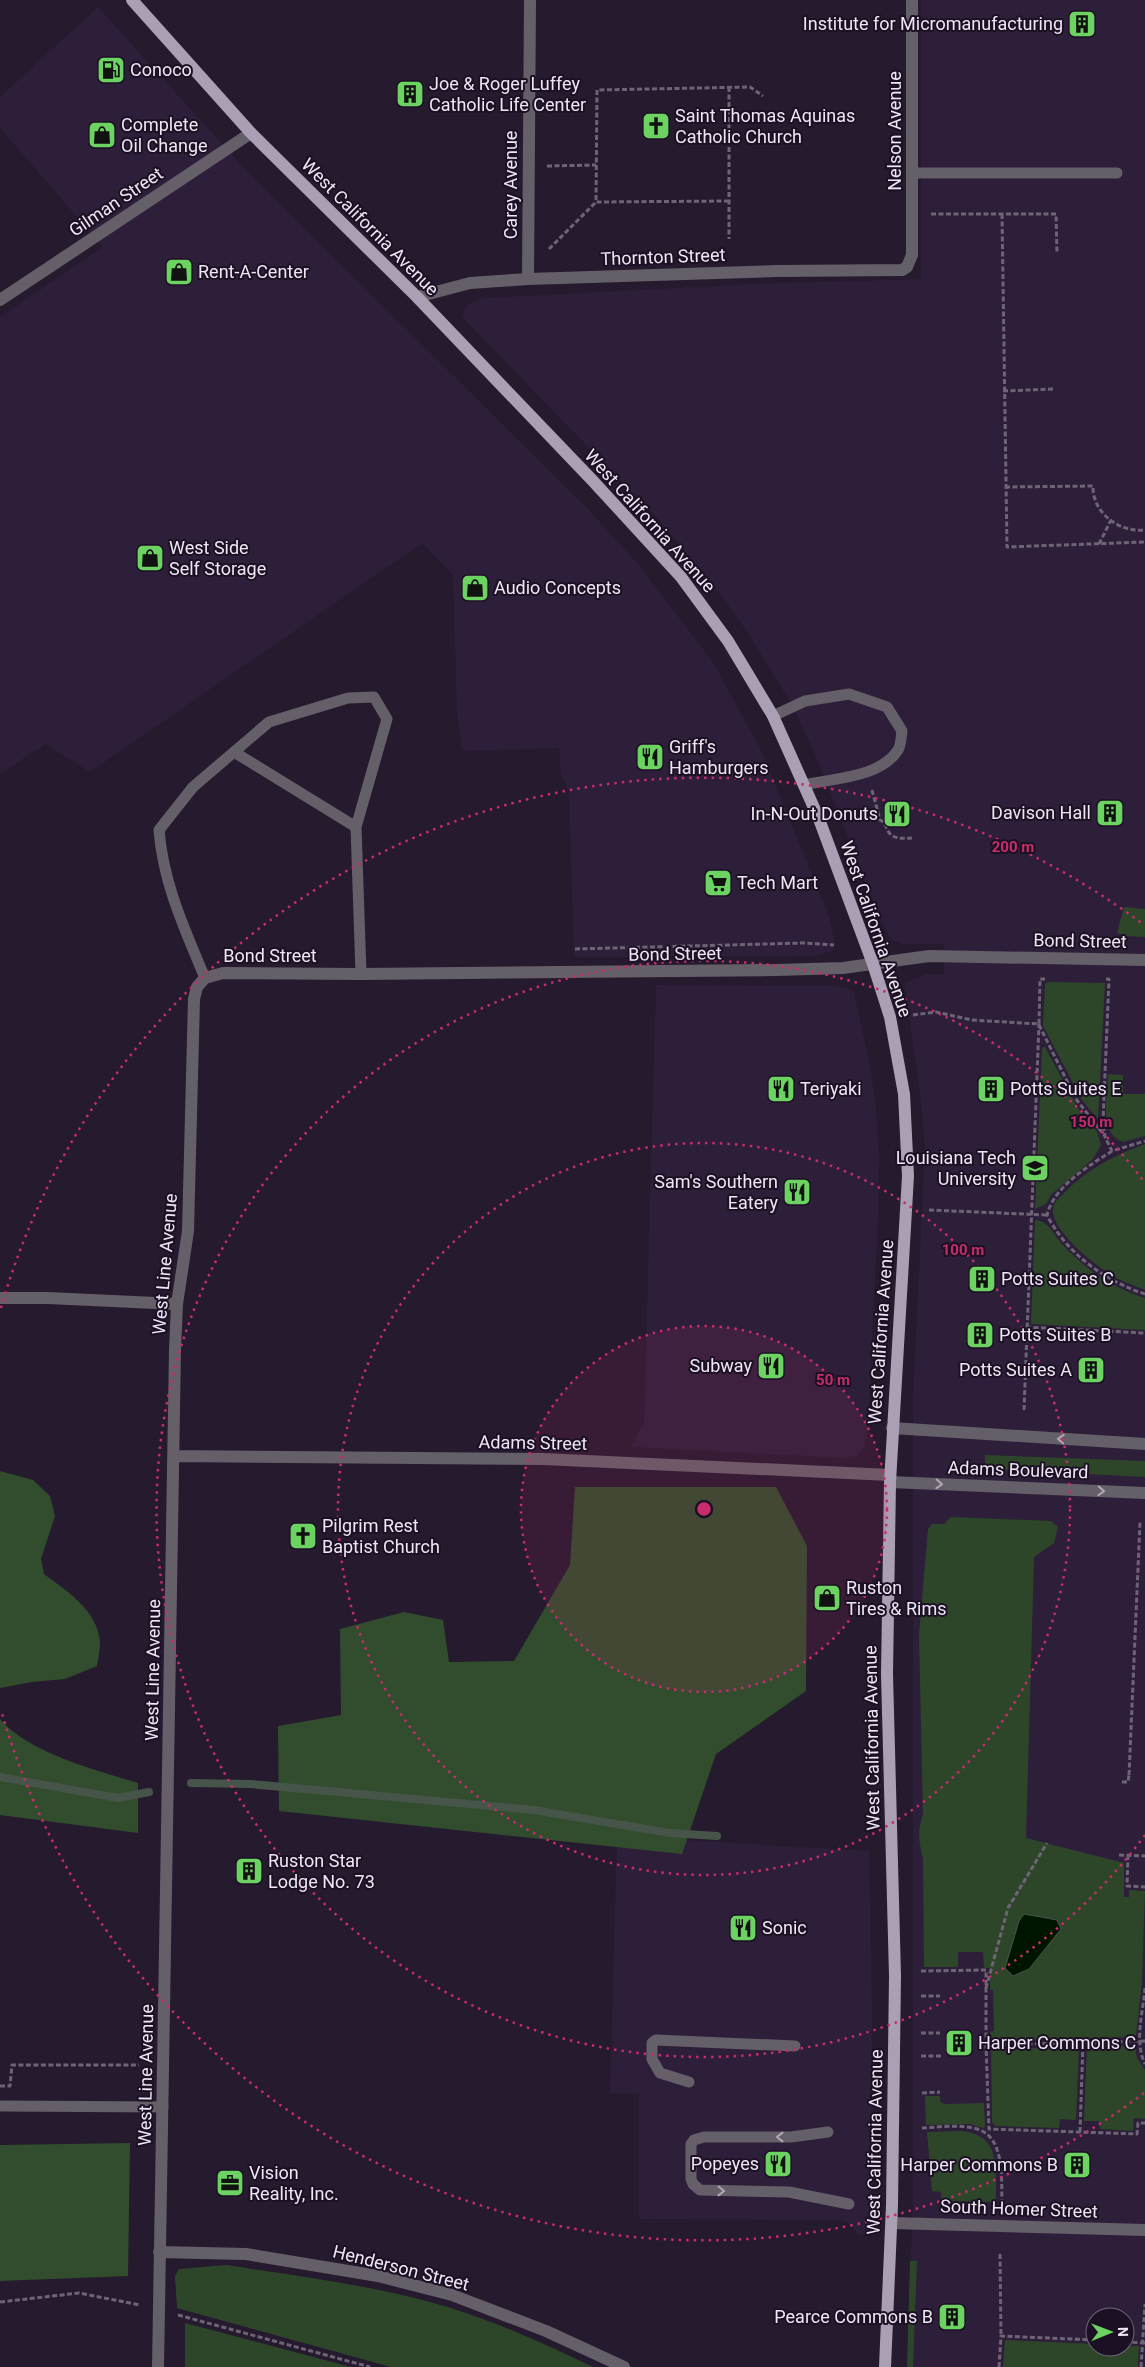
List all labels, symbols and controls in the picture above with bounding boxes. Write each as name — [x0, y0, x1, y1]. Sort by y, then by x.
building icon: Institute for Micromanufacturing — [1067, 9, 1097, 39]
place label: Institute for Micromanufacturing — [803, 13, 1063, 34]
fuel station icon: Conoco — [96, 55, 126, 85]
place label: Conoco — [130, 59, 192, 80]
street label: Nelson Avenue — [884, 71, 905, 191]
place label: Joe & Roger Luffey Catholic Life Center — [429, 73, 586, 115]
building icon: Joe & Roger Luffey Catholic Life Center — [395, 79, 425, 109]
place label: Saint Thomas Aquinas Catholic Church — [675, 105, 855, 147]
church icon: Saint Thomas Aquinas Catholic Church — [641, 111, 671, 141]
place label: Complete Oil Change — [121, 114, 208, 156]
shop icon: Complete Oil Change — [87, 120, 117, 150]
street label: Carey Avenue — [500, 131, 521, 239]
street label: West California Avenue — [297, 154, 443, 300]
street label: Gilman Street — [65, 162, 167, 241]
street label: Thornton Street — [600, 244, 726, 269]
shop icon: Rent-A-Center — [164, 257, 194, 287]
place label: Rent-A-Center — [198, 261, 309, 282]
street label: West California Avenue — [581, 445, 720, 597]
place label: West Side Self Storage — [169, 537, 266, 579]
shop icon: West Side Self Storage — [135, 543, 165, 573]
shop icon: Audio Concepts — [460, 573, 490, 603]
place label: Audio Concepts — [494, 577, 621, 598]
place label: Griff's Hamburgers — [669, 736, 768, 778]
restaurant icon: Griff's Hamburgers — [635, 742, 665, 772]
building icon: Davison Hall — [1095, 798, 1125, 828]
restaurant icon: In-N-Out Donuts — [882, 799, 912, 829]
place label: Davison Hall — [991, 802, 1091, 823]
place label: In-N-Out Donuts — [751, 803, 878, 824]
street label: West California Avenue — [836, 838, 917, 1020]
text: 200 m — [992, 838, 1034, 856]
supermarket icon: Tech Mart — [703, 868, 733, 898]
place label: Tech Mart — [737, 872, 818, 893]
street label: Bond Street — [1033, 929, 1127, 952]
street label: Bond Street — [628, 942, 722, 965]
street label: Bond Street — [223, 945, 317, 966]
restaurant icon: Teriyaki — [766, 1074, 796, 1104]
building icon: Potts Suites E — [976, 1074, 1006, 1104]
place label: Teriyaki — [800, 1078, 862, 1099]
place label: Potts Suites E — [1010, 1078, 1121, 1099]
text: 150 m — [1070, 1113, 1112, 1131]
place label: Louisiana Tech University — [896, 1147, 1016, 1189]
school or university icon: Louisiana Tech University — [1020, 1153, 1050, 1183]
place label: Sam's Southern Eatery — [654, 1171, 778, 1213]
restaurant icon: Sam's Southern Eatery — [782, 1177, 812, 1207]
street label: West Line Avenue — [148, 1192, 181, 1335]
street label: West California Avenue — [864, 1239, 897, 1425]
text: 100 m — [942, 1241, 984, 1259]
building icon: Potts Suites C — [967, 1264, 997, 1294]
place label: Potts Suites C — [1001, 1268, 1114, 1289]
building icon: Potts Suites B — [965, 1320, 995, 1350]
place label: Potts Suites B — [999, 1324, 1111, 1345]
restaurant icon: Subway — [756, 1351, 786, 1381]
place label: Subway — [690, 1355, 752, 1376]
building icon: Potts Suites A — [1076, 1355, 1106, 1385]
place label: Potts Suites A — [959, 1359, 1072, 1380]
text: 50 m — [816, 1371, 850, 1389]
street label: Adams Street — [478, 1431, 588, 1454]
one-way arrow — [1057, 1433, 1065, 1444]
street label: Adams Boulevard — [947, 1457, 1089, 1482]
one-way arrow — [935, 1479, 943, 1490]
one-way arrow — [1097, 1486, 1105, 1497]
centre of rings — [695, 1500, 713, 1518]
place label: Pilgrim Rest Baptist Church — [322, 1515, 440, 1557]
church icon: Pilgrim Rest Baptist Church — [288, 1521, 318, 1551]
place label: Ruston Tires & Rims — [846, 1577, 947, 1619]
shop icon: Ruston Tires & Rims — [812, 1583, 842, 1613]
street label: West Line Avenue — [141, 1599, 164, 1741]
street label: West California Avenue — [859, 1645, 884, 1831]
place label: Ruston Star Lodge No. 73 — [268, 1850, 375, 1892]
building icon: Ruston Star Lodge No. 73 — [234, 1856, 264, 1886]
restaurant icon: Sonic — [728, 1913, 758, 1943]
place label: Sonic — [762, 1917, 807, 1938]
street label: West Line Avenue — [134, 2004, 157, 2146]
building icon: Harper Commons C — [944, 2028, 974, 2058]
place label: Harper Commons C — [978, 2032, 1136, 2053]
street label: West California Avenue — [862, 2049, 887, 2235]
one-way arrow — [775, 2132, 783, 2142]
restaurant icon: Popeyes — [763, 2149, 793, 2179]
building icon: Harper Commons B — [1062, 2150, 1092, 2180]
place label: Popeyes — [691, 2153, 759, 2174]
place label: Harper Commons B — [900, 2154, 1058, 2175]
place label: Vision Reality, Inc. — [249, 2162, 339, 2204]
office icon: Vision Reality, Inc. — [215, 2168, 245, 2198]
one-way arrow — [717, 2186, 725, 2197]
street label: South Homer Street — [940, 2195, 1098, 2222]
street label: Henderson Street — [331, 2240, 471, 2295]
building icon: Pearce Commons B — [937, 2302, 967, 2332]
place label: Pearce Commons B — [774, 2306, 933, 2327]
north arrow — [1085, 2307, 1135, 2357]
text: N — [1115, 2327, 1131, 2337]

